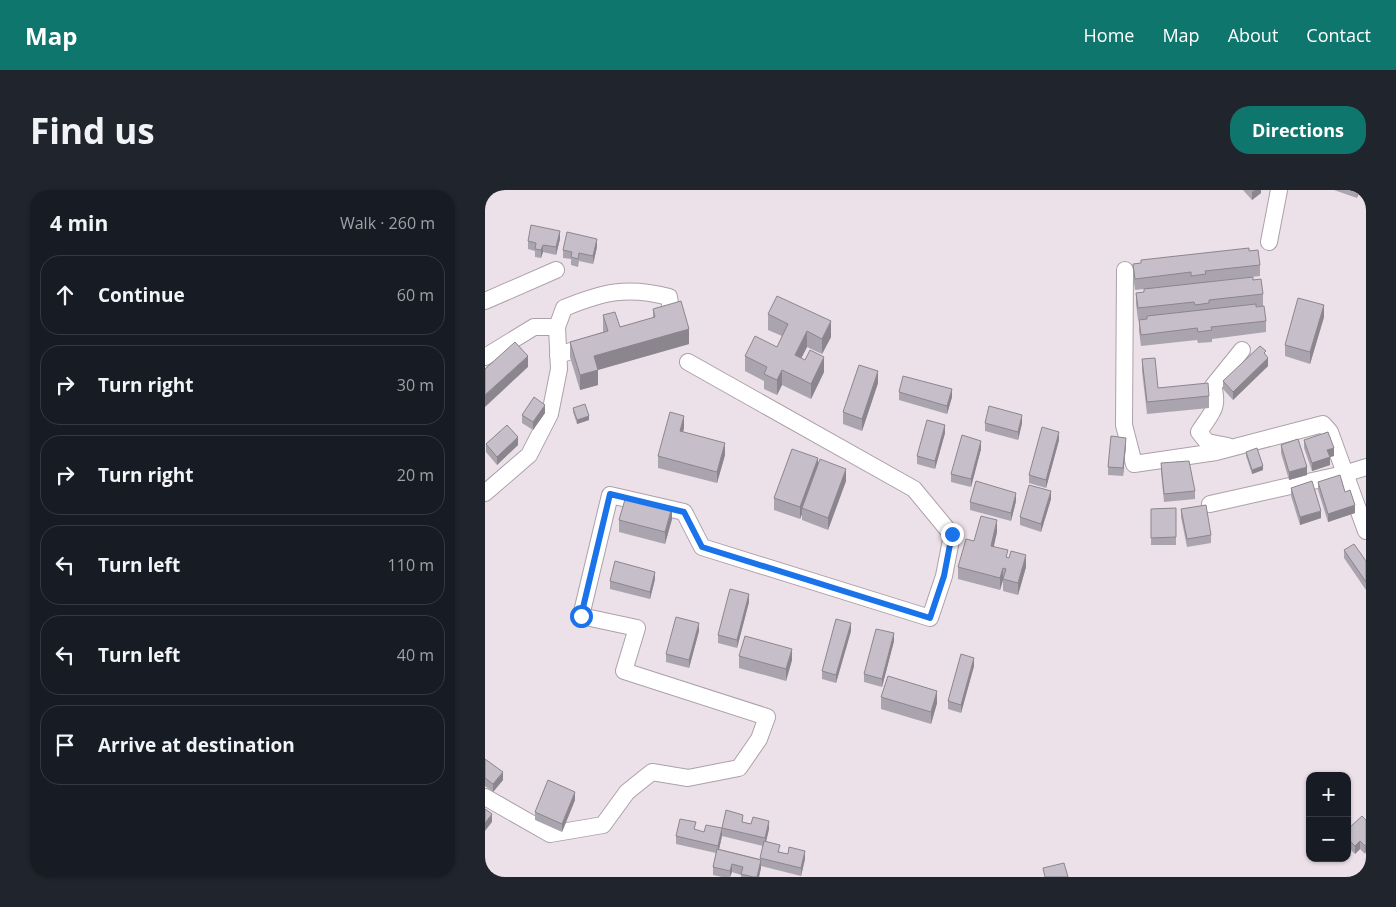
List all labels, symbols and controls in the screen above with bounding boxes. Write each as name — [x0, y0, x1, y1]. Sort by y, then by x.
text: Map — [25, 19, 77, 52]
text: Home — [1084, 23, 1134, 47]
text: Map — [1162, 23, 1200, 47]
text: About — [1228, 23, 1278, 47]
text: Contact — [1306, 23, 1371, 47]
button: Directions — [1230, 106, 1366, 154]
text: Find us — [30, 107, 155, 154]
text: 4 min — [50, 209, 108, 237]
text: Walk · 260 m — [340, 212, 435, 234]
icon: ahead — [51, 281, 79, 309]
text: Continue — [98, 282, 185, 308]
text: 60 m — [397, 284, 434, 306]
icon: right — [51, 371, 79, 399]
text: Turn right — [98, 372, 193, 398]
text: 30 m — [397, 374, 434, 396]
icon: right — [51, 461, 79, 489]
text: Turn right — [98, 462, 193, 488]
text: 20 m — [397, 464, 434, 486]
route end — [941, 523, 964, 546]
icon: left — [51, 551, 79, 579]
text: Turn left — [98, 552, 180, 578]
text: 110 m — [388, 554, 434, 576]
route start — [570, 605, 593, 628]
icon: left — [51, 641, 79, 669]
text: Turn left — [98, 642, 180, 668]
text: 40 m — [397, 644, 434, 666]
icon: arrive — [51, 731, 79, 759]
text: Arrive at destination — [98, 732, 295, 758]
map controls — [1306, 772, 1351, 862]
button: + — [1306, 772, 1351, 817]
button: − — [1306, 817, 1351, 862]

